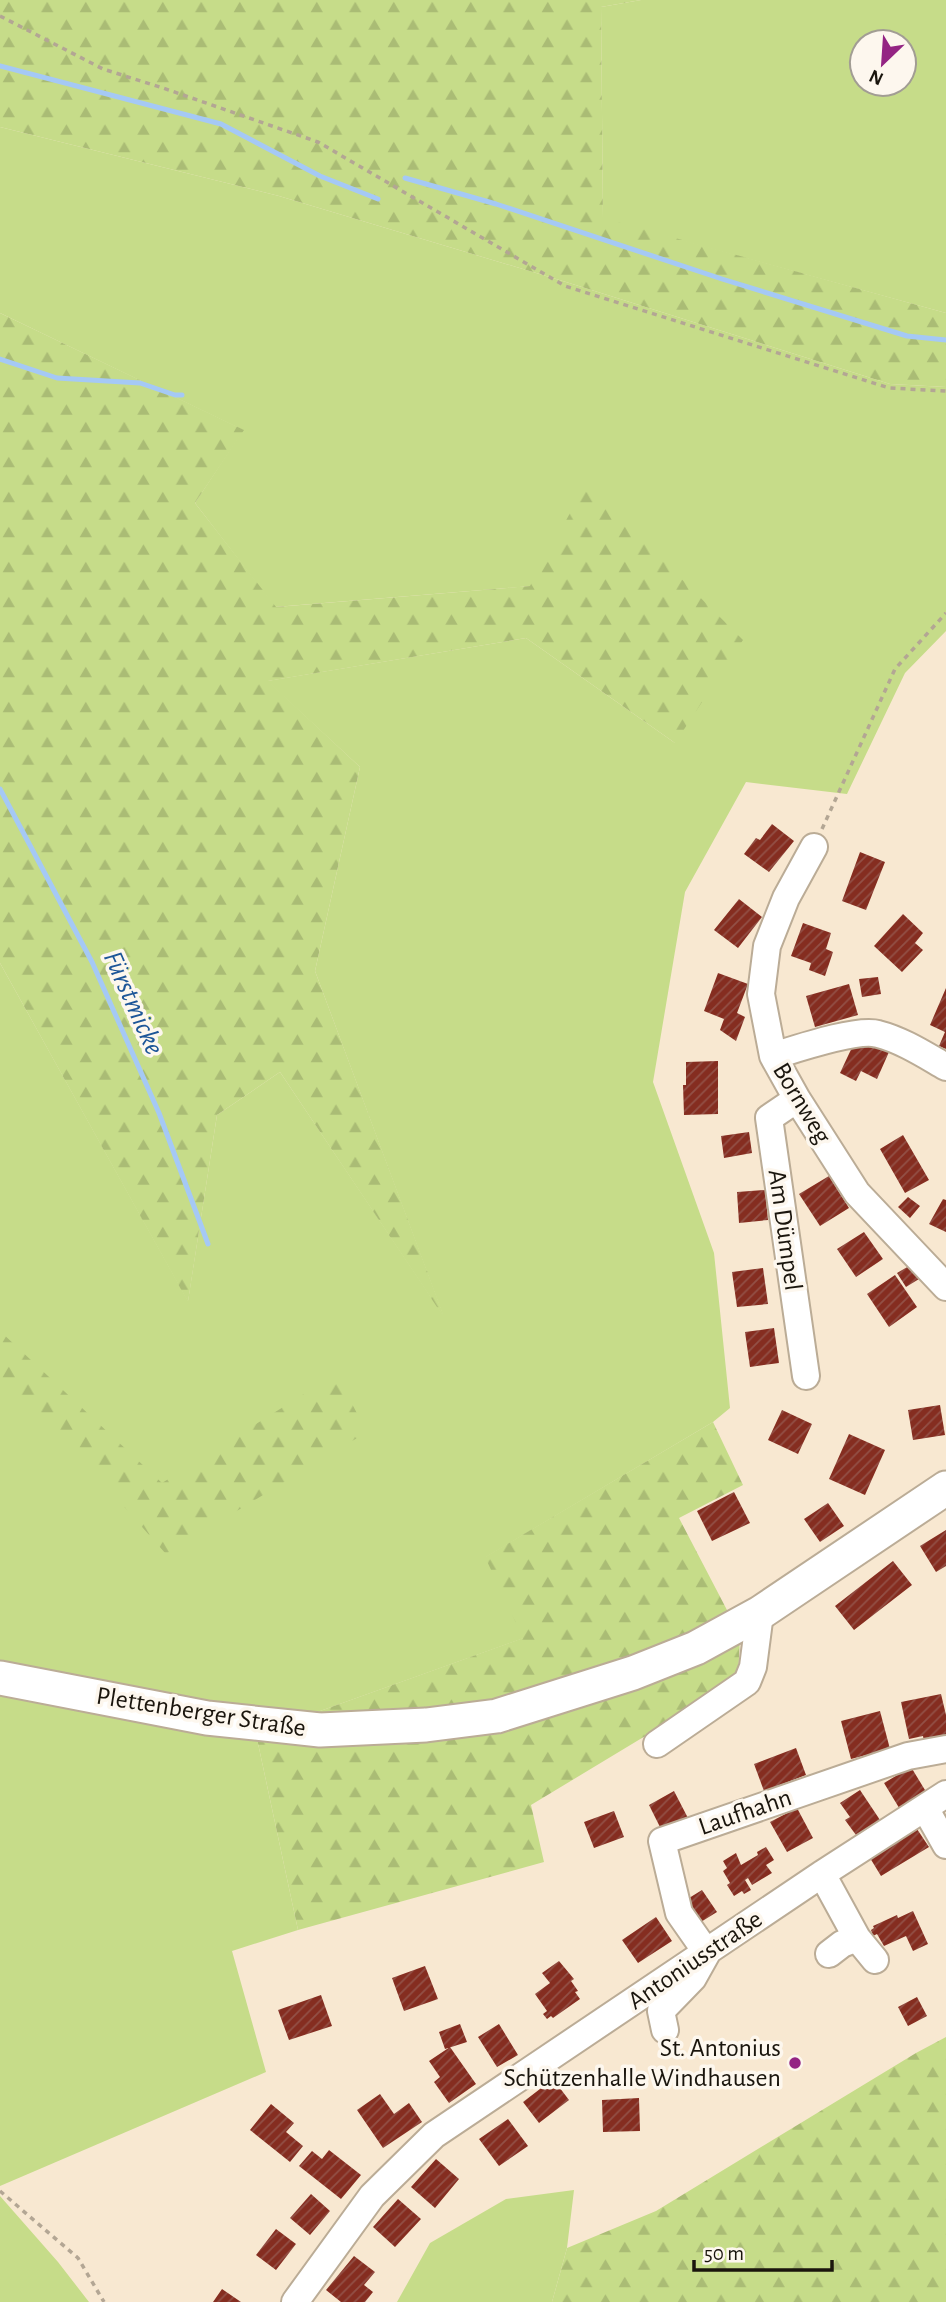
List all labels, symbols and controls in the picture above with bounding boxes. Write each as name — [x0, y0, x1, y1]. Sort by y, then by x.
north arrow — [848, 28, 918, 98]
text: N — [866, 66, 886, 88]
water label: Fürstmicke — [98, 947, 168, 1059]
street label: Bornweg — [768, 1058, 836, 1148]
street label: Am Dümpel — [764, 1168, 806, 1292]
street label: Plettenberger Straße — [94, 1683, 308, 1741]
street label: Laufhahn — [695, 1784, 795, 1840]
street label: Antoniusstraße — [623, 1906, 767, 2014]
place label: St. Antonius Schützenhalle Windhausen — [504, 2035, 781, 2091]
marker: St. Antonius Schützenhalle Windhausen — [787, 2055, 803, 2071]
scale bar — [694, 2228, 832, 2272]
text: 50 m — [704, 2243, 744, 2264]

